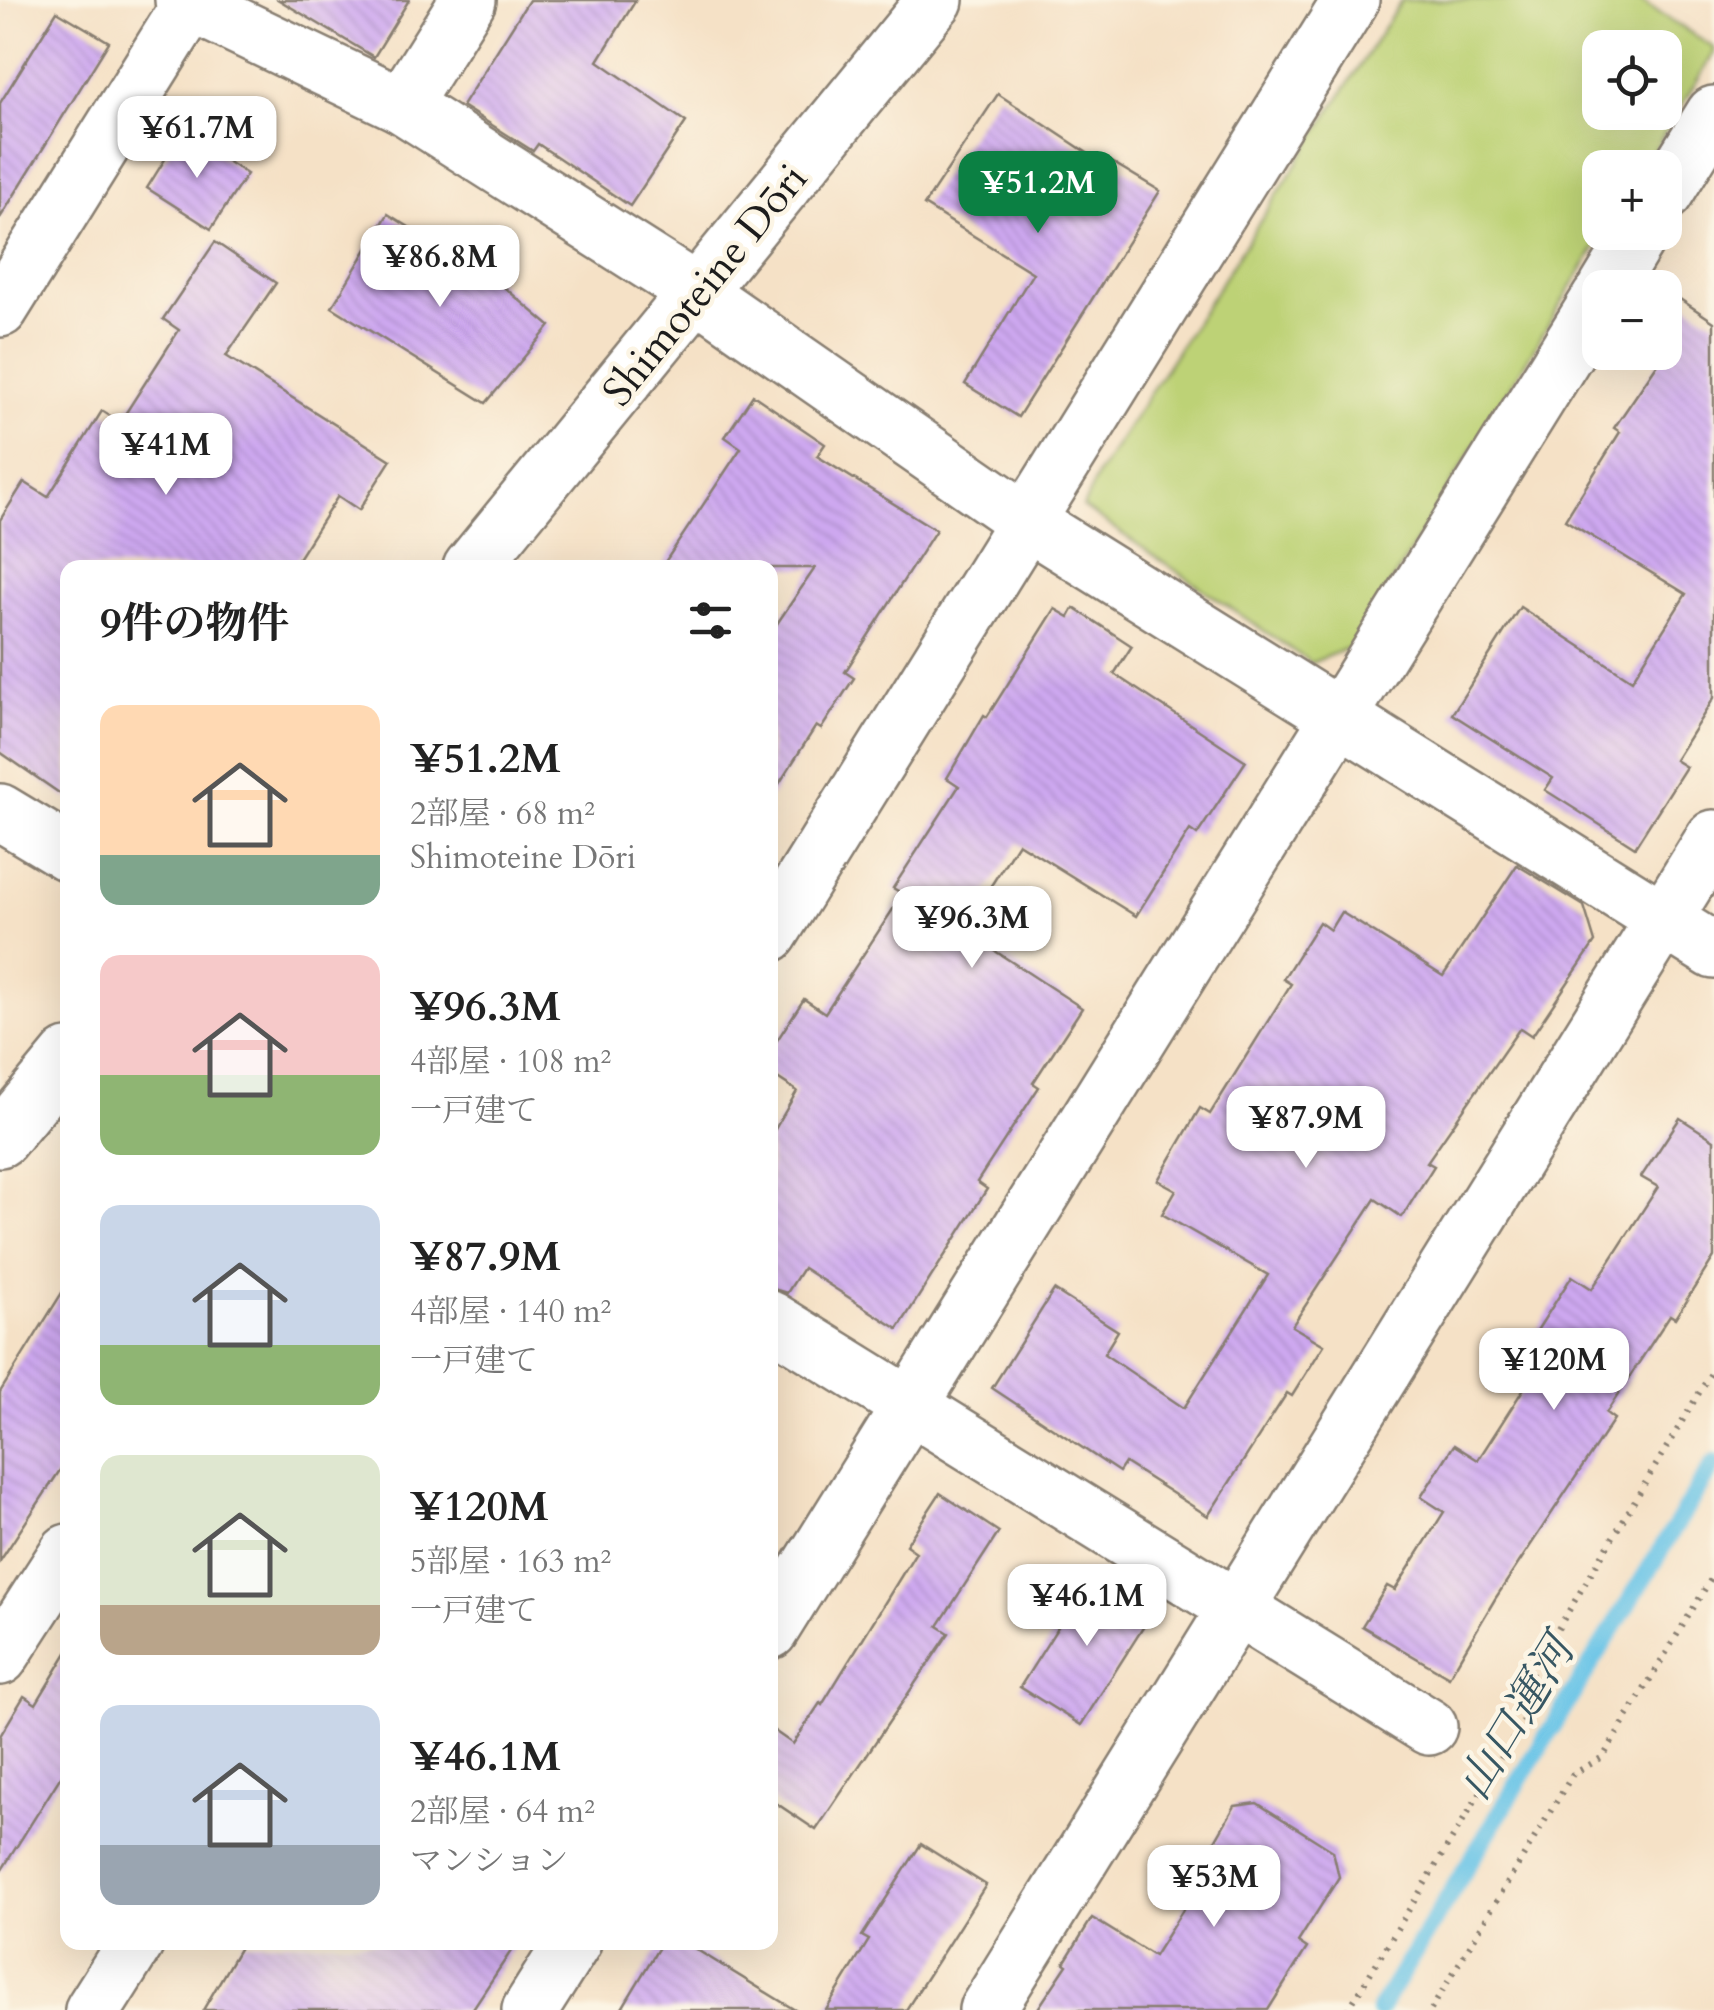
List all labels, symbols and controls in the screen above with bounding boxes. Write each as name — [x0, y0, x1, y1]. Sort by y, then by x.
map controls — [1582, 30, 1682, 370]
button: locate — [1582, 30, 1682, 130]
pin: ¥61.7M — [116, 96, 278, 181]
text: ¥61.7M — [139, 106, 255, 150]
button: + — [1582, 150, 1682, 250]
pin: ¥51.2M — [957, 151, 1119, 236]
street label: Shimoteine Dōri — [590, 152, 821, 418]
text: ¥51.2M — [980, 161, 1096, 205]
pin: ¥86.8M — [359, 225, 521, 310]
text: ¥86.8M — [382, 235, 498, 279]
button: − — [1582, 270, 1682, 370]
pin: ¥41M — [107, 413, 225, 498]
text: ¥41M — [121, 423, 211, 467]
icon: filters — [683, 593, 738, 648]
text: 9件の物件 — [100, 595, 290, 652]
text: ¥51.2M — [410, 730, 561, 787]
icon: home — [180, 745, 300, 865]
text: 2部屋 · 68 m² — [410, 792, 595, 836]
text: Shimoteine Dōri — [410, 836, 636, 880]
pin: ¥96.3M — [891, 886, 1053, 971]
text: ¥96.3M — [914, 896, 1030, 940]
text: ¥96.3M — [410, 978, 561, 1035]
icon: home — [180, 995, 300, 1115]
text: 4部屋 · 108 m² — [410, 1040, 611, 1084]
pin: ¥87.9M — [1225, 1086, 1387, 1171]
text: 一戸建て — [410, 1089, 538, 1133]
text: ¥87.9M — [1248, 1096, 1364, 1140]
text: ¥87.9M — [410, 1228, 561, 1285]
icon: home — [180, 1245, 300, 1365]
text: 4部屋 · 140 m² — [410, 1290, 611, 1334]
pin: ¥120M — [1484, 1328, 1624, 1413]
text: ¥120M — [1501, 1338, 1607, 1382]
text: 一戸建て — [410, 1339, 538, 1383]
text: ¥120M — [410, 1478, 549, 1535]
icon: home — [180, 1495, 300, 1615]
text: 5部屋 · 163 m² — [410, 1540, 611, 1584]
pin: ¥46.1M — [1006, 1564, 1168, 1649]
text: ¥46.1M — [1029, 1574, 1145, 1618]
text: 一戸建て — [410, 1589, 538, 1633]
water label: 山口運河 — [1444, 1619, 1592, 1811]
text: ¥46.1M — [410, 1728, 561, 1785]
icon: home — [180, 1745, 300, 1865]
text: 2部屋 · 64 m² — [410, 1790, 595, 1834]
text: マンション — [410, 1839, 569, 1883]
pin: ¥53M — [1155, 1845, 1273, 1930]
text: ¥53M — [1169, 1855, 1259, 1899]

